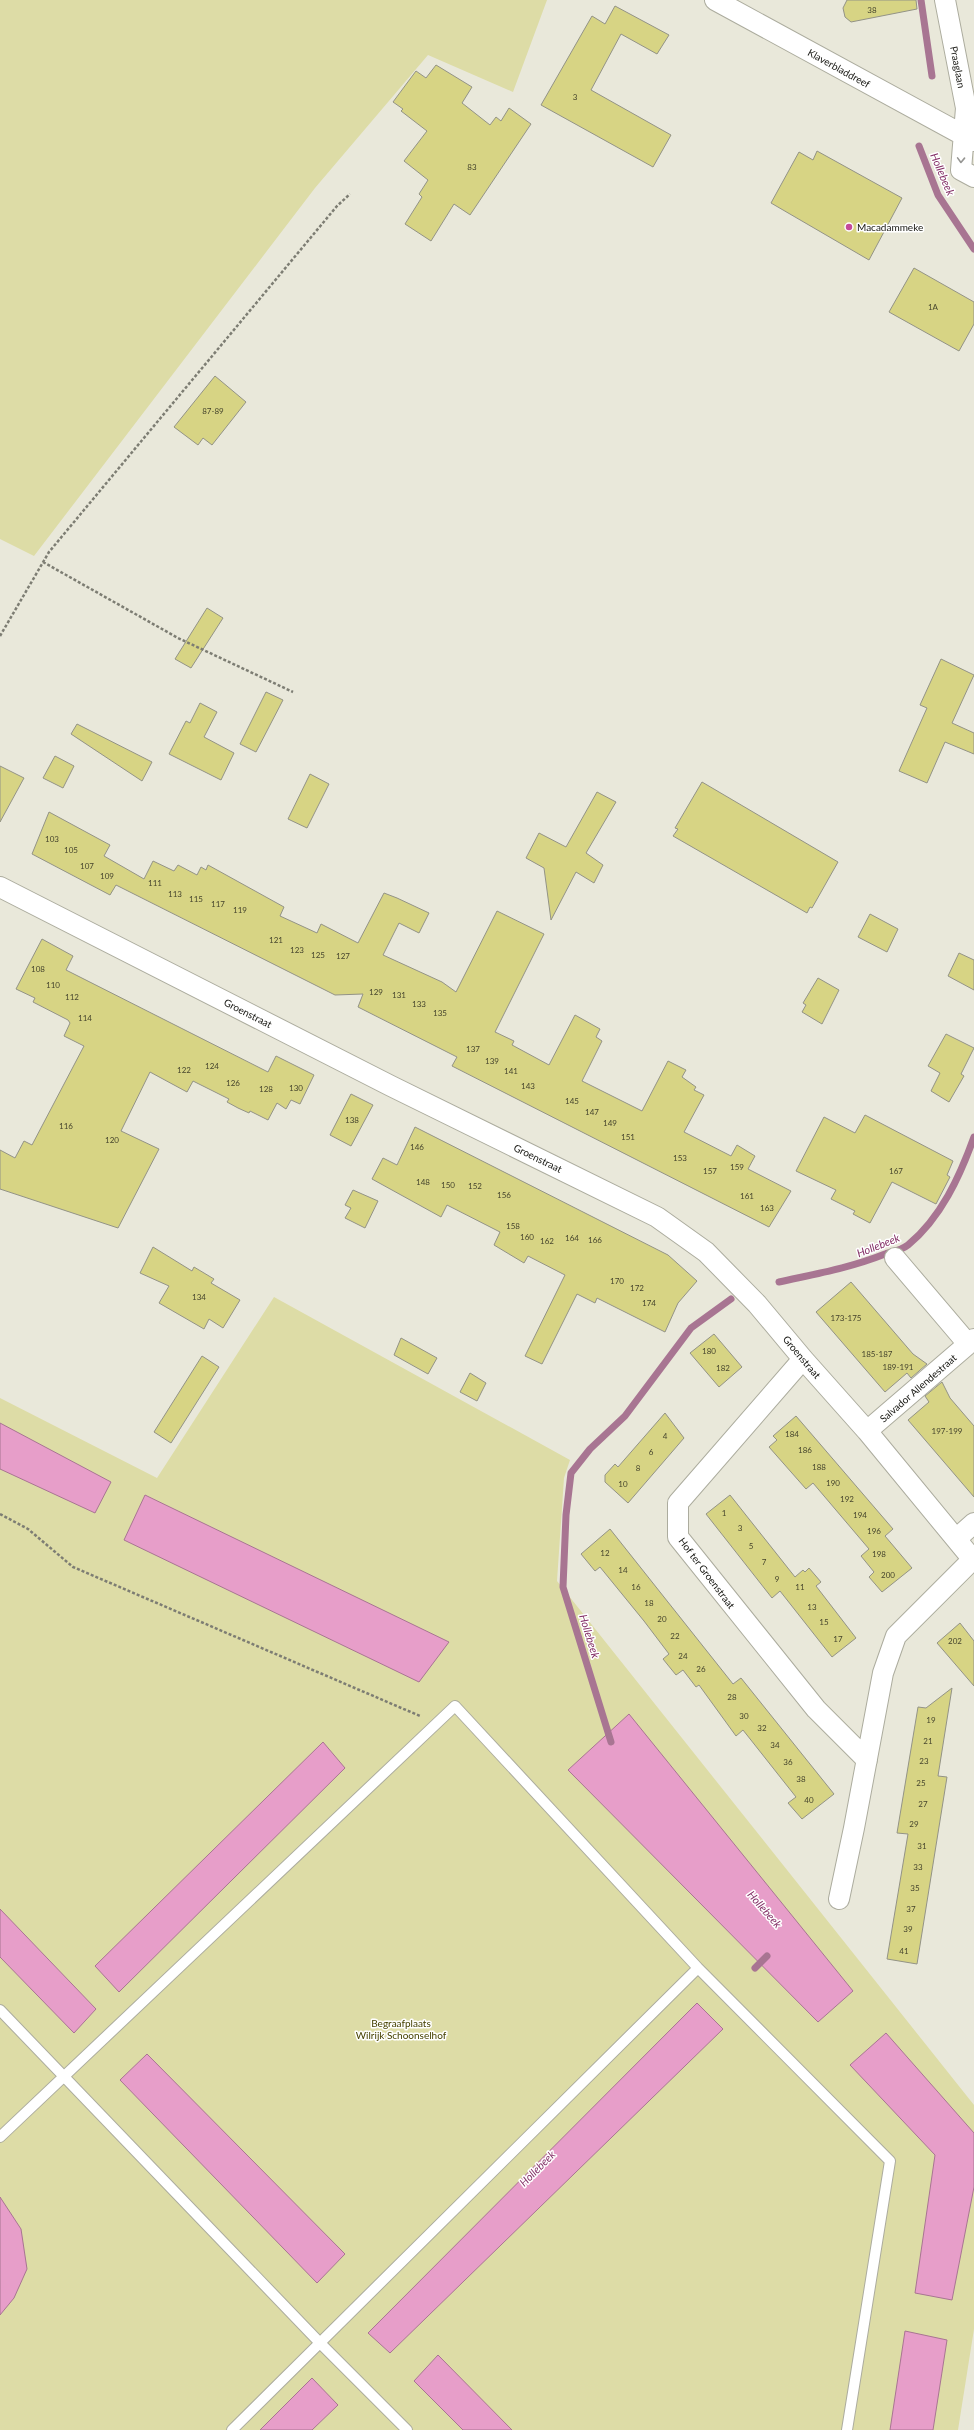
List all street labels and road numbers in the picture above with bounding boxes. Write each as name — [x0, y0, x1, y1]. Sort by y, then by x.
street label: Praaglaan — [948, 45, 968, 89]
street label: Klaverbladdreef — [806, 46, 873, 90]
street label: Groenstraat — [222, 996, 274, 1030]
street label: Groenstraat — [512, 1141, 564, 1175]
street label: Groenstraat — [781, 1333, 824, 1381]
street label: Salvador Allendestraat — [877, 1351, 959, 1425]
street label: Hof ter Groenstraat — [676, 1535, 738, 1611]

